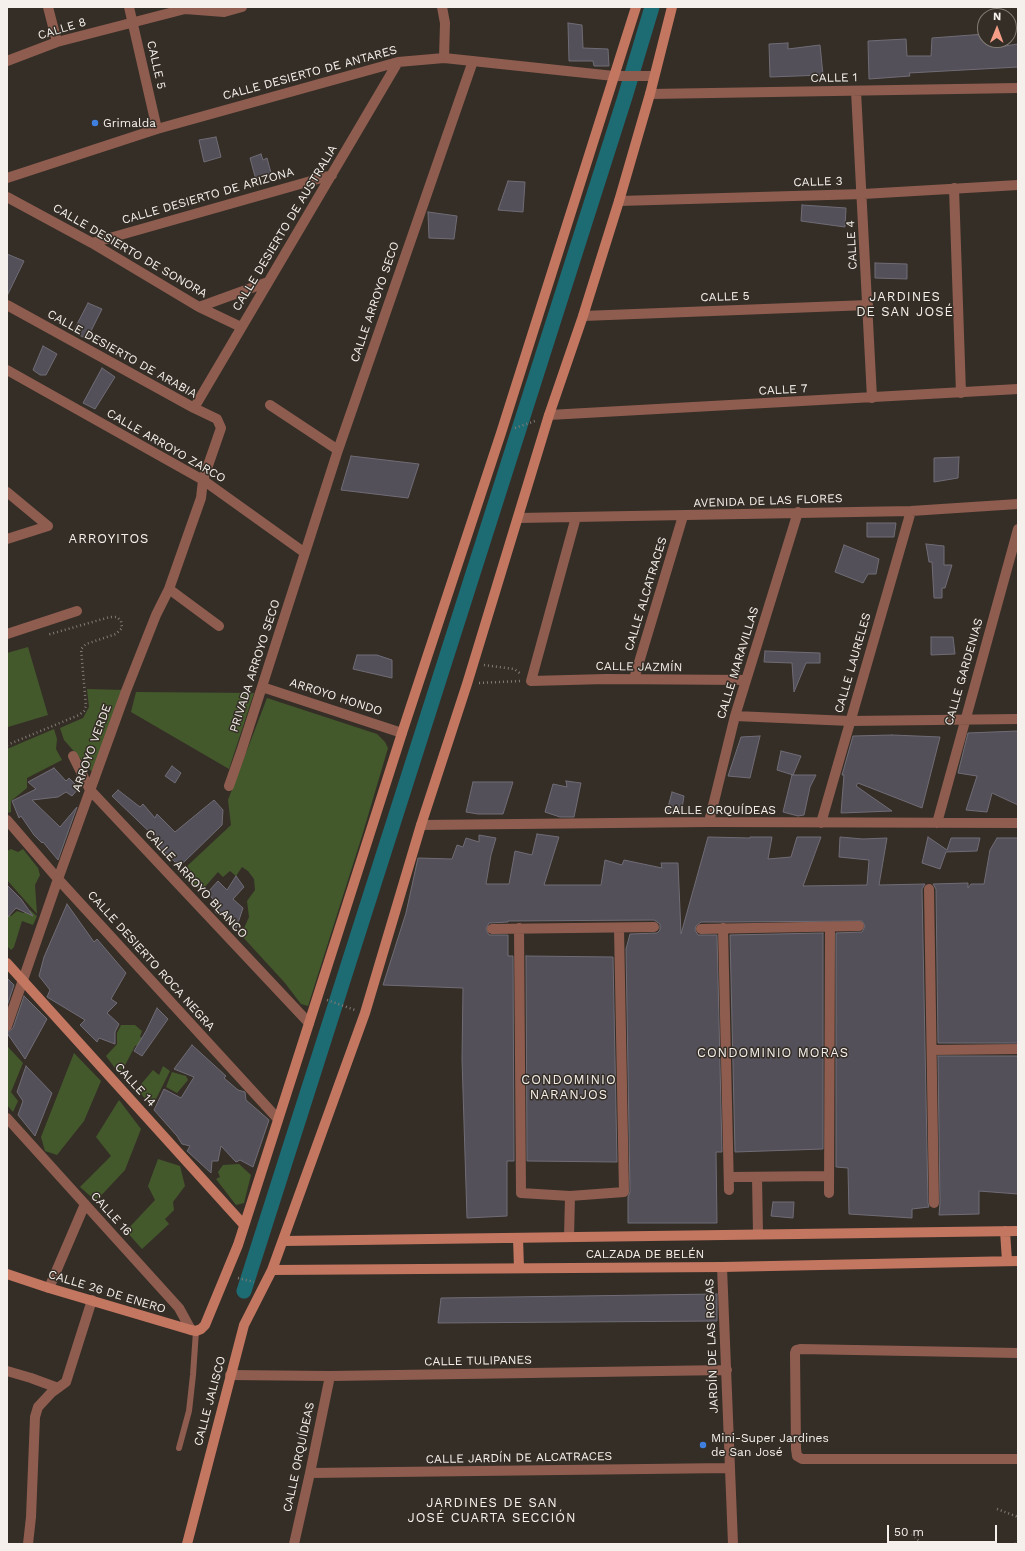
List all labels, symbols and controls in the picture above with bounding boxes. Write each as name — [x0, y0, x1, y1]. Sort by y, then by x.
north arrow — [977, 8, 1017, 48]
text: N — [993, 10, 1001, 23]
street label: CALLE 8 — [36, 15, 88, 43]
street label: CALLE 5 — [143, 39, 169, 91]
street label: CALLE DESIERTO DE ANTARES — [221, 43, 399, 103]
street label: CALLE 1 — [810, 70, 858, 86]
place label: Grimalda — [103, 116, 156, 130]
marker: Grimalda — [90, 118, 100, 128]
street label: CALLE DESIERTO DE AUSTRALIA — [230, 142, 340, 314]
street label: CALLE DESIERTO DE ARIZONA — [120, 165, 296, 227]
street label: CALLE 3 — [793, 174, 843, 190]
street label: CALLE DESIERTO DE SONORA — [50, 201, 210, 301]
street label: CALLE 4 — [844, 220, 860, 270]
street label: CALLE ARROYO SECO — [348, 240, 402, 364]
street label: CALLE 5 — [700, 289, 750, 305]
district label: JARDINES DE SAN JOSÉ — [856, 289, 954, 320]
street label: CALLE DESIERTO DE ARABIA — [45, 307, 199, 401]
street label: CALLE 7 — [758, 382, 808, 398]
street label: CALLE ARROYO ZARCO — [104, 406, 228, 486]
street label: AVENIDA DE LAS FLORES — [693, 491, 843, 511]
district label: ARROYITOS — [69, 531, 149, 547]
street label: CALLE ALCATRACES — [622, 535, 670, 653]
street label: PRIVADA ARROYO SECO — [227, 598, 283, 734]
street label: CALLE MARAVILLAS — [714, 605, 762, 721]
street label: CALLE LAURELES — [832, 611, 874, 715]
street label: CALLE GARDENIAS — [942, 617, 986, 727]
street label: CALLE JAZMÍN — [595, 659, 683, 675]
street label: ARROYO HONDO — [288, 675, 384, 719]
street label: ARROYO VERDE — [70, 702, 114, 794]
street label: CALLE ORQUÍDEAS — [664, 803, 776, 817]
street label: CALLE ARROYO BLANCO — [142, 827, 250, 941]
street label: CALLE DESIERTO ROCA NEGRA — [84, 888, 218, 1034]
district label: CONDOMINIO MORAS — [697, 1045, 849, 1061]
street label: CALLE 14 — [111, 1060, 159, 1110]
district label: CONDOMINIO NARANJOS — [521, 1072, 617, 1103]
street label: CALLE 16 — [88, 1189, 134, 1239]
street label: CALZADA DE BELÉN — [586, 1247, 704, 1261]
street label: CALLE 26 DE ENERO — [47, 1267, 167, 1317]
street label: JARDÍN DE LAS ROSAS — [702, 1278, 722, 1414]
street label: CALLE TULIPANES — [424, 1353, 532, 1369]
street label: CALLE JALISCO — [191, 1355, 229, 1447]
street label: CALLE ORQUÍDEAS — [280, 1401, 318, 1513]
place label: Mini-Super Jardines de San José — [711, 1431, 829, 1459]
marker: Mini-Super Jardines de San José — [698, 1440, 708, 1450]
street label: CALLE JARDÍN DE ALCATRACES — [426, 1449, 612, 1467]
district label: JARDINES DE SAN JOSÉ CUARTA SECCIÓN — [407, 1495, 577, 1526]
scale bar — [889, 1517, 999, 1543]
text: 50 m — [894, 1525, 924, 1539]

